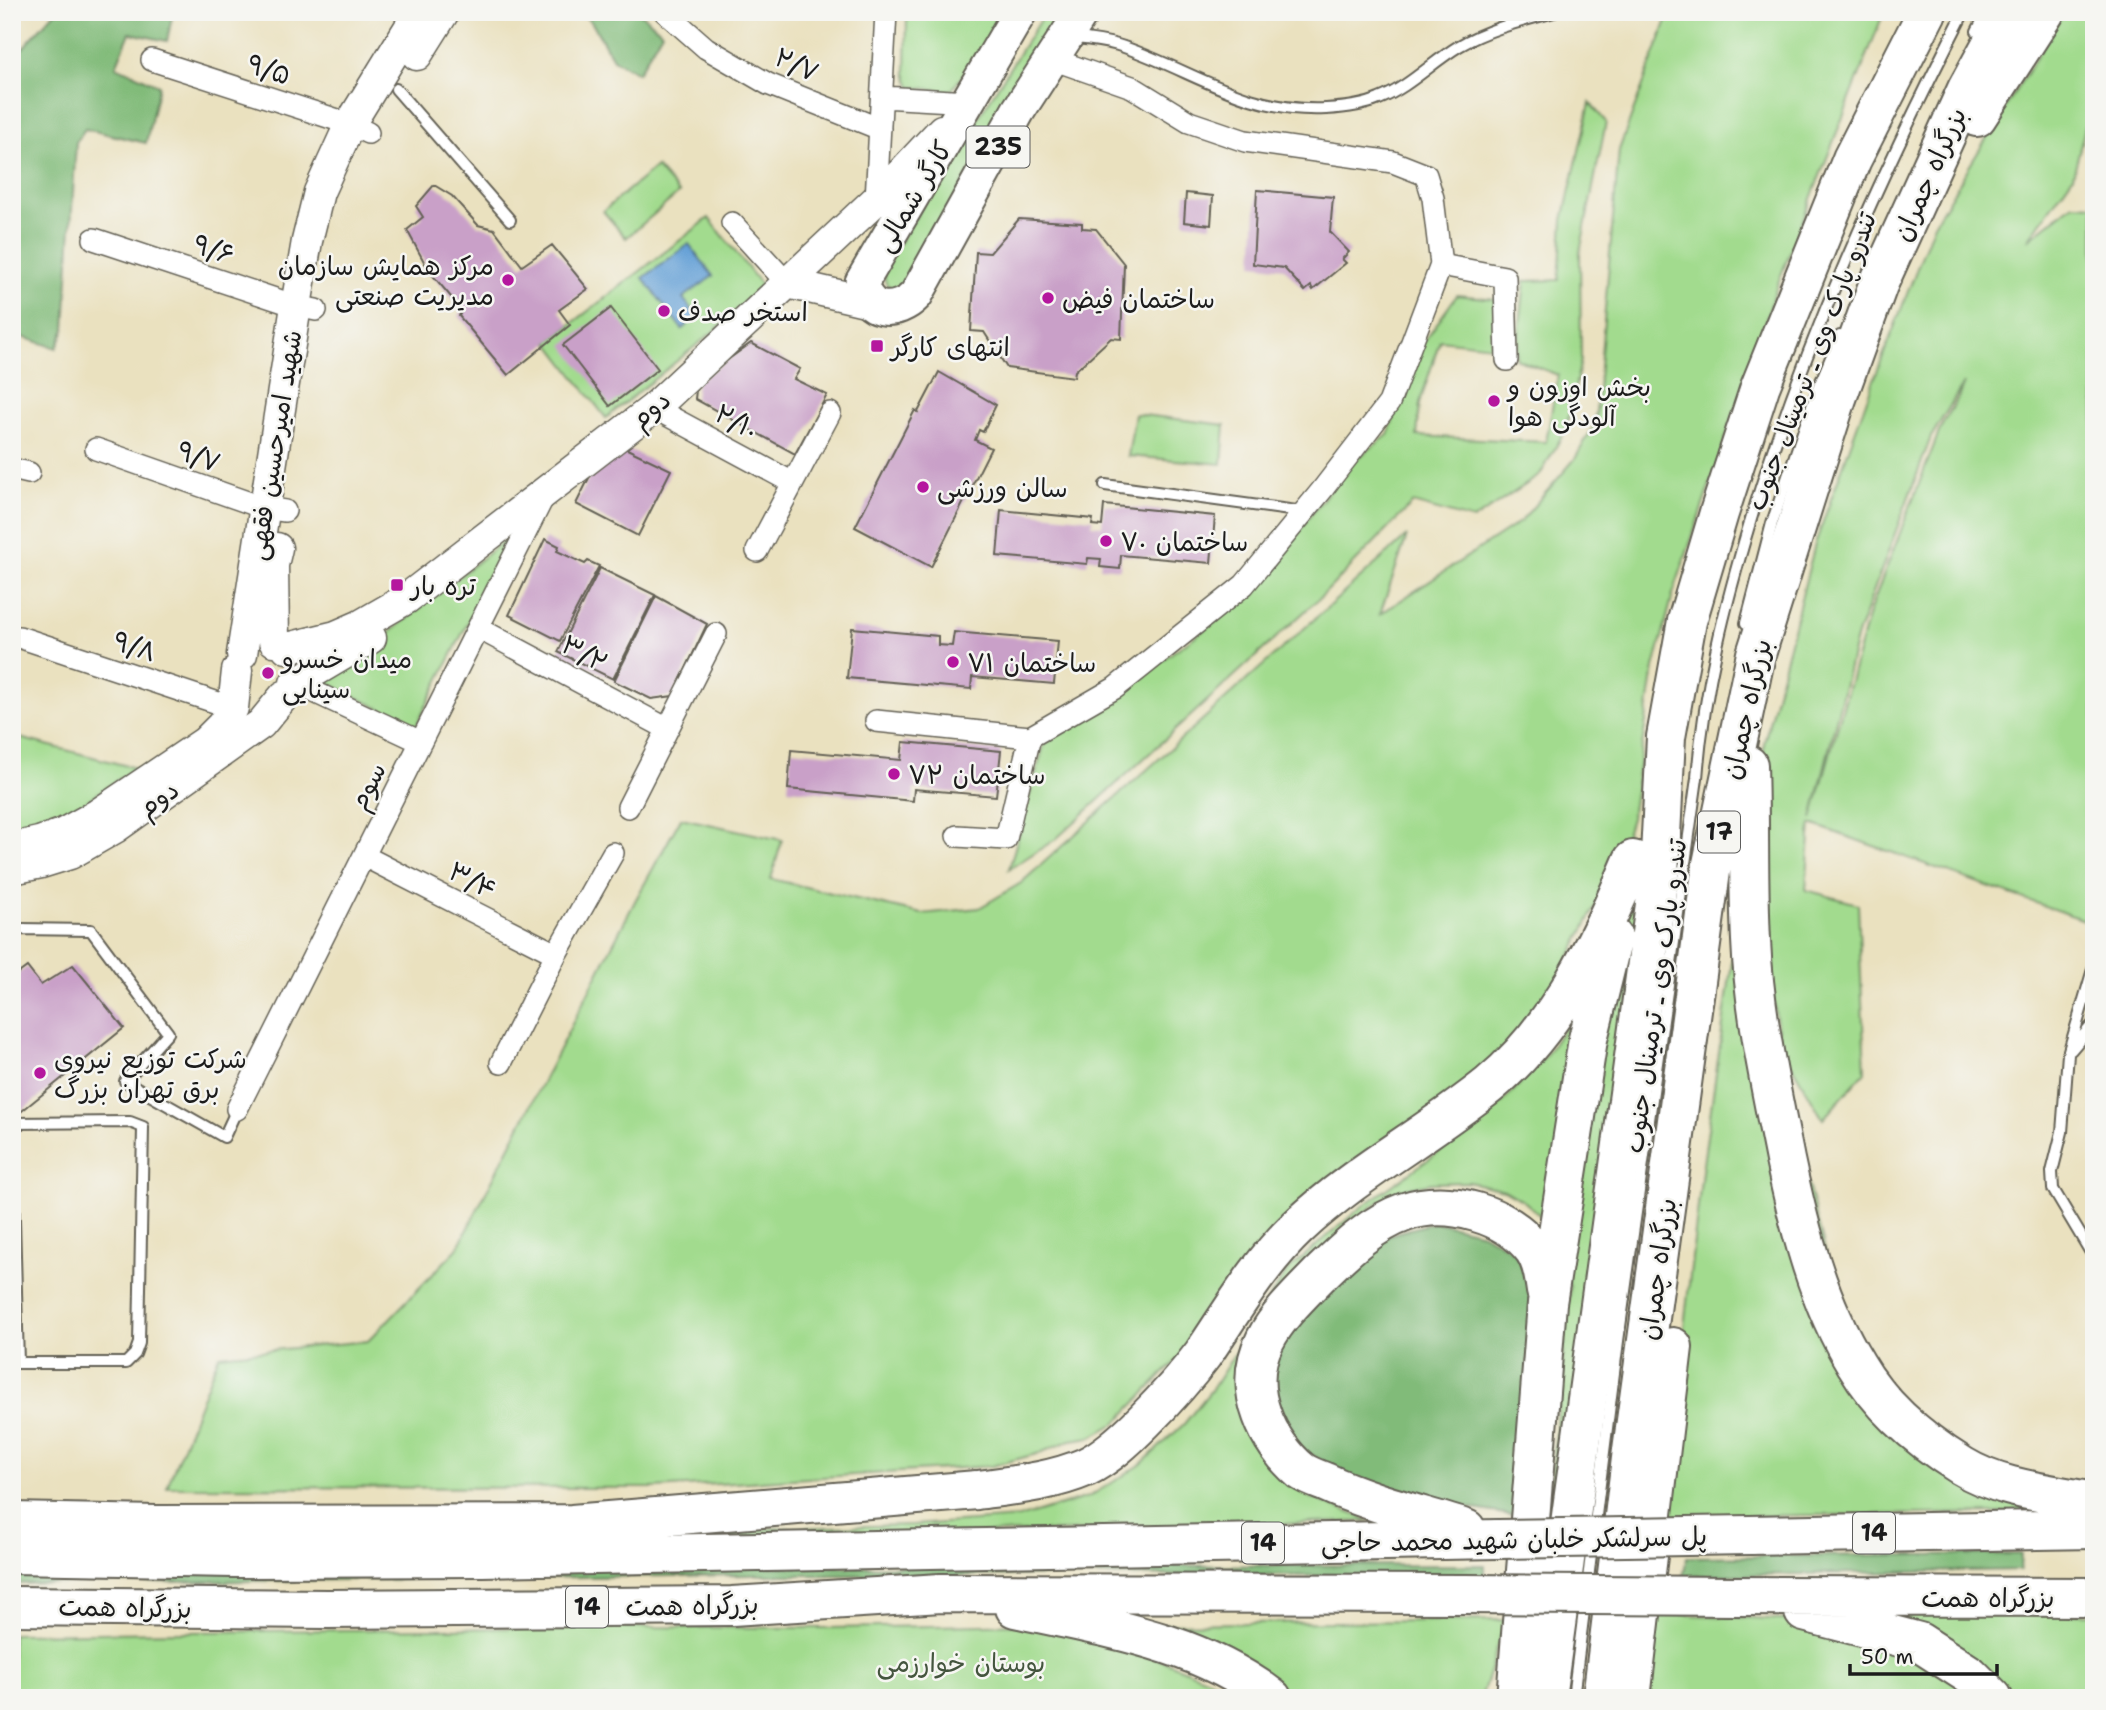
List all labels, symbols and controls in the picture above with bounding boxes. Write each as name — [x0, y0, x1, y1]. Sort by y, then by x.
street label: ۲/۷ — [769, 39, 825, 89]
street label: ۹/۵ — [243, 46, 295, 92]
street label: بزرگراه چمران — [1884, 101, 1974, 247]
road number: 235 — [967, 127, 1030, 168]
street label: کارگر شمالی — [866, 134, 960, 258]
street label: تندرو پارک وی ـ ترمینال جنوب — [1738, 206, 1884, 515]
street label: ۹/۶ — [189, 226, 239, 272]
place label: مرکز همایش سازمان مدیریت صنعتی — [278, 248, 494, 313]
marker: مرکز همایش سازمان مدیریت صنعتی — [500, 272, 516, 288]
place label: ساختمان فیض — [1062, 281, 1215, 316]
marker: ساختمان فیض — [1040, 290, 1056, 306]
place label: استخر صدف — [678, 294, 808, 329]
marker: استخر صدف — [656, 303, 672, 319]
street label: شهید امیرحسین فقهی — [239, 327, 309, 563]
place label: انتهای کارگر — [889, 329, 1010, 364]
marker: انتهای کارگر — [869, 338, 885, 354]
place label: بخش اوزون و آلودگی هوا — [1506, 369, 1651, 434]
street label: دوم — [623, 382, 679, 438]
marker: بخش اوزون و آلودگی هوا — [1486, 393, 1502, 409]
street label: ۲/۱۰ — [709, 395, 765, 447]
street label: ۹/۷ — [173, 432, 225, 480]
place label: سالن ورزشی — [937, 470, 1068, 505]
marker: سالن ورزشی — [915, 479, 931, 495]
place label: ساختمان ۷۰ — [1120, 524, 1248, 559]
marker: ساختمان ۷۰ — [1098, 533, 1114, 549]
place label: تره بار — [409, 568, 476, 603]
marker: تره بار — [389, 577, 405, 593]
street label: ۹/۸ — [109, 623, 161, 669]
street label: ۳/۲ — [556, 626, 614, 680]
street label: بزرگراه چمران — [1713, 635, 1779, 783]
place label: میدان خسرو سینایی — [280, 641, 412, 706]
place label: ساختمان ۷۱ — [967, 645, 1096, 680]
marker: ساختمان ۷۱ — [945, 654, 961, 670]
marker: میدان خسرو سینایی — [260, 665, 276, 681]
street label: سوم — [340, 756, 396, 817]
place label: ساختمان ۷۲ — [908, 757, 1046, 792]
marker: ساختمان ۷۲ — [886, 766, 902, 782]
street label: دوم — [131, 772, 187, 827]
road number: 17 — [1698, 812, 1740, 852]
street label: تندرو پارک وی ـ ترمینال جنوب — [1616, 836, 1694, 1155]
street label: ۳/۴ — [443, 853, 503, 907]
place label: شرکت توزیع نیروی برق تهران بزرگ — [54, 1041, 247, 1106]
marker: شرکت توزیع نیروی برق تهران بزرگ — [32, 1065, 48, 1081]
street label: بزرگراه چمران — [1630, 1196, 1684, 1342]
road number: 14 — [1853, 1512, 1895, 1554]
street label: پل سرلشکر خلبان شهید محمد حاجی — [1321, 1518, 1707, 1560]
road number: 14 — [1242, 1522, 1284, 1563]
street label: بزرگراه همت — [1921, 1580, 2055, 1615]
street label: بزرگراه همت — [625, 1586, 759, 1624]
road number: 14 — [566, 1587, 608, 1628]
street label: بزرگراه همت — [58, 1588, 192, 1626]
scale bar — [1850, 1633, 1997, 1677]
text: 50 m — [1861, 1643, 1914, 1671]
park label: بوستان خوارزمی — [877, 1645, 1045, 1680]

